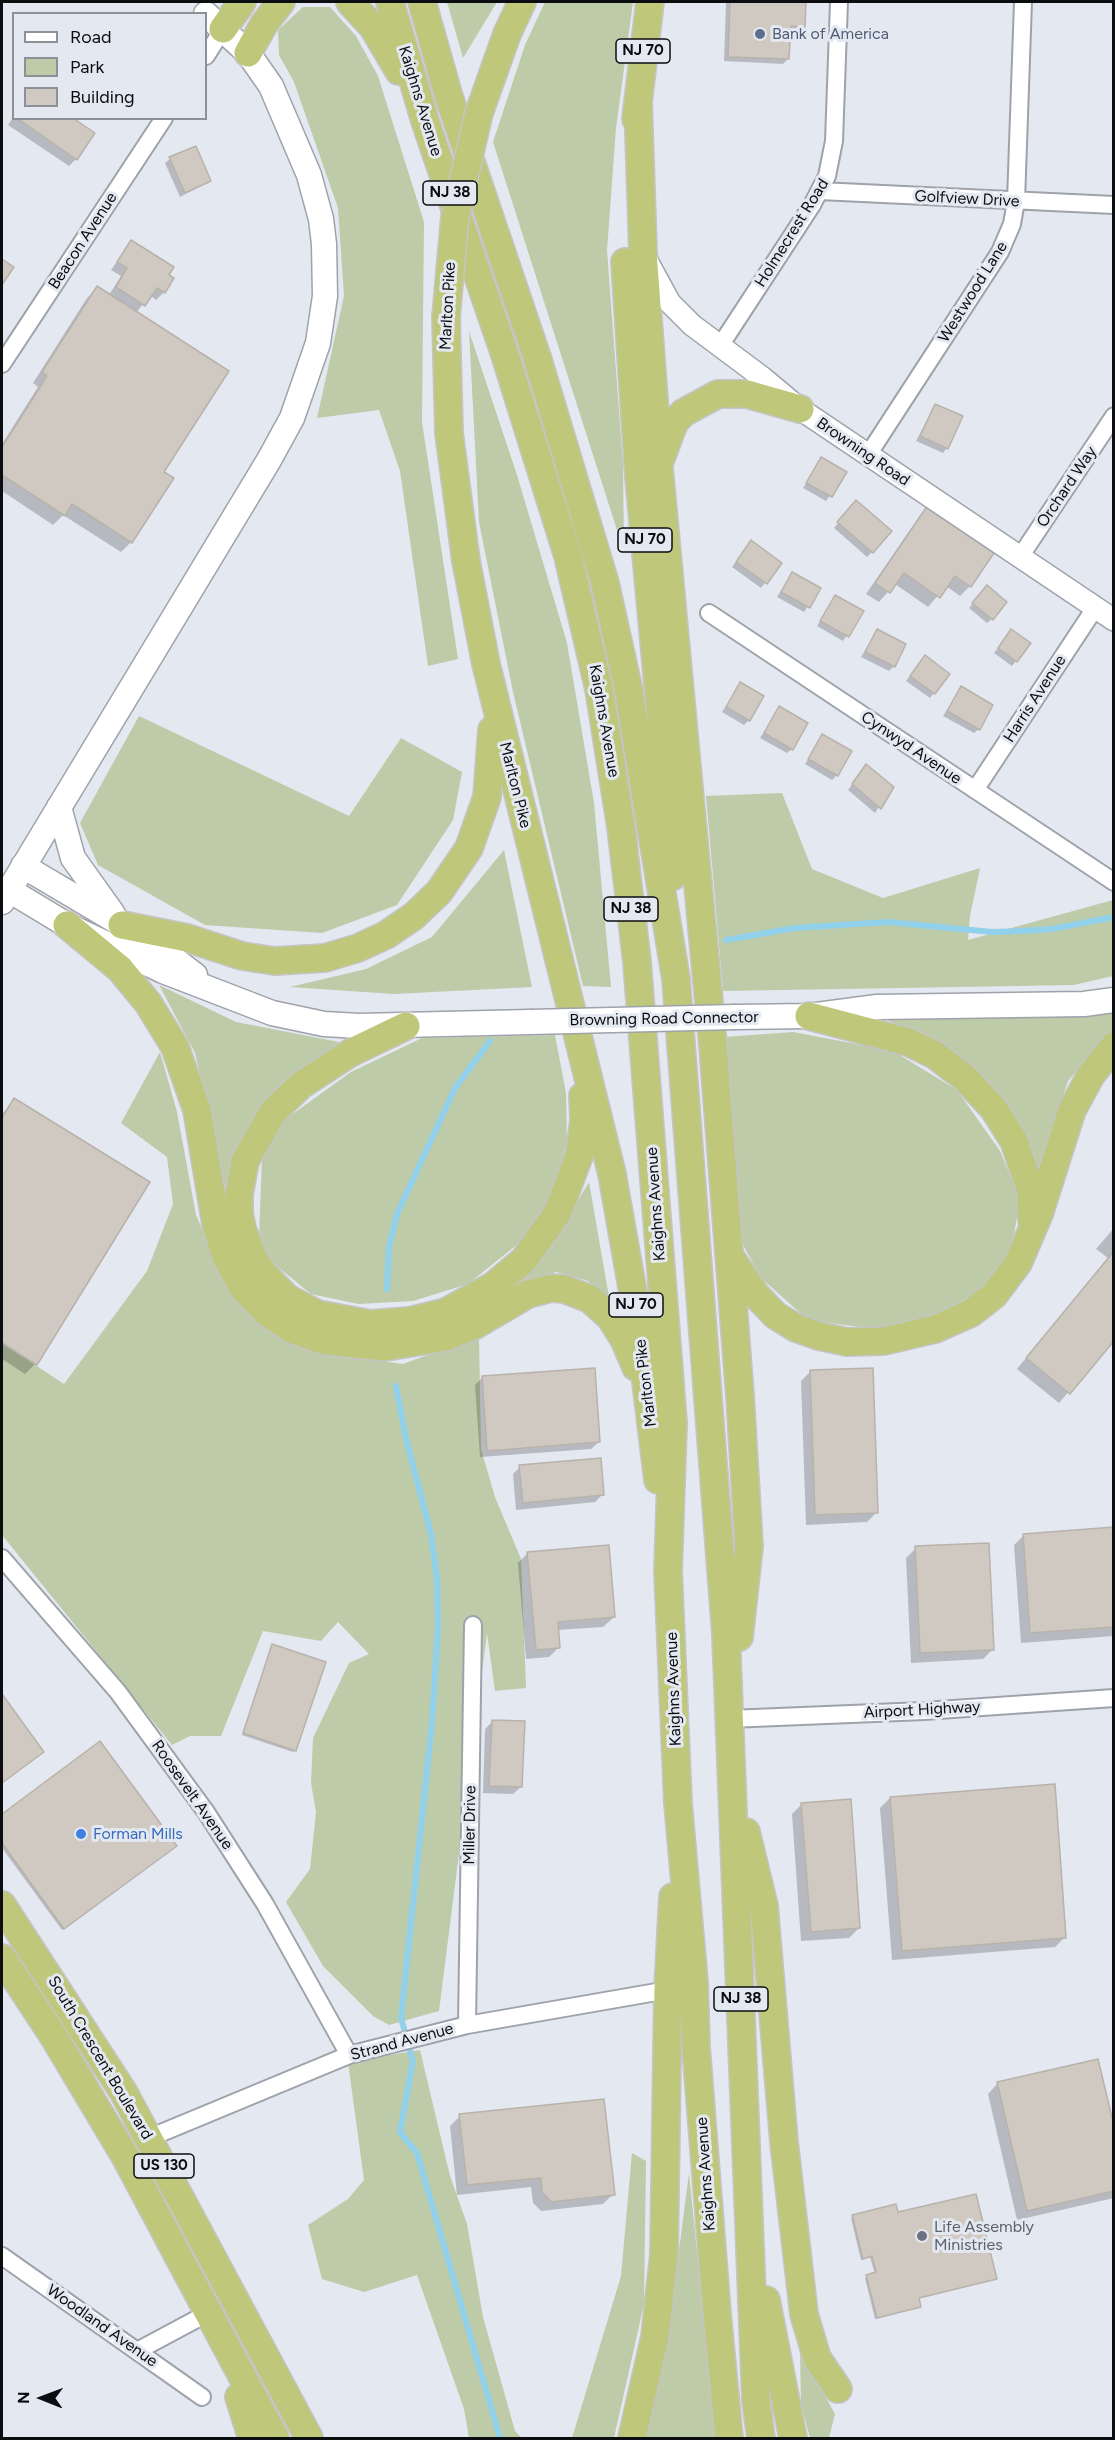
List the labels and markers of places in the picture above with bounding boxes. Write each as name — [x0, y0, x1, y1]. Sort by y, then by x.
place label: Bank of America — [772, 24, 889, 44]
marker: Bank of America — [753, 27, 767, 41]
place label: Forman Mills — [93, 1824, 183, 1844]
marker: Forman Mills — [74, 1827, 88, 1841]
place label: Life Assembly Ministries — [934, 2217, 1034, 2255]
marker: Life Assembly Ministries — [915, 2229, 929, 2243]

